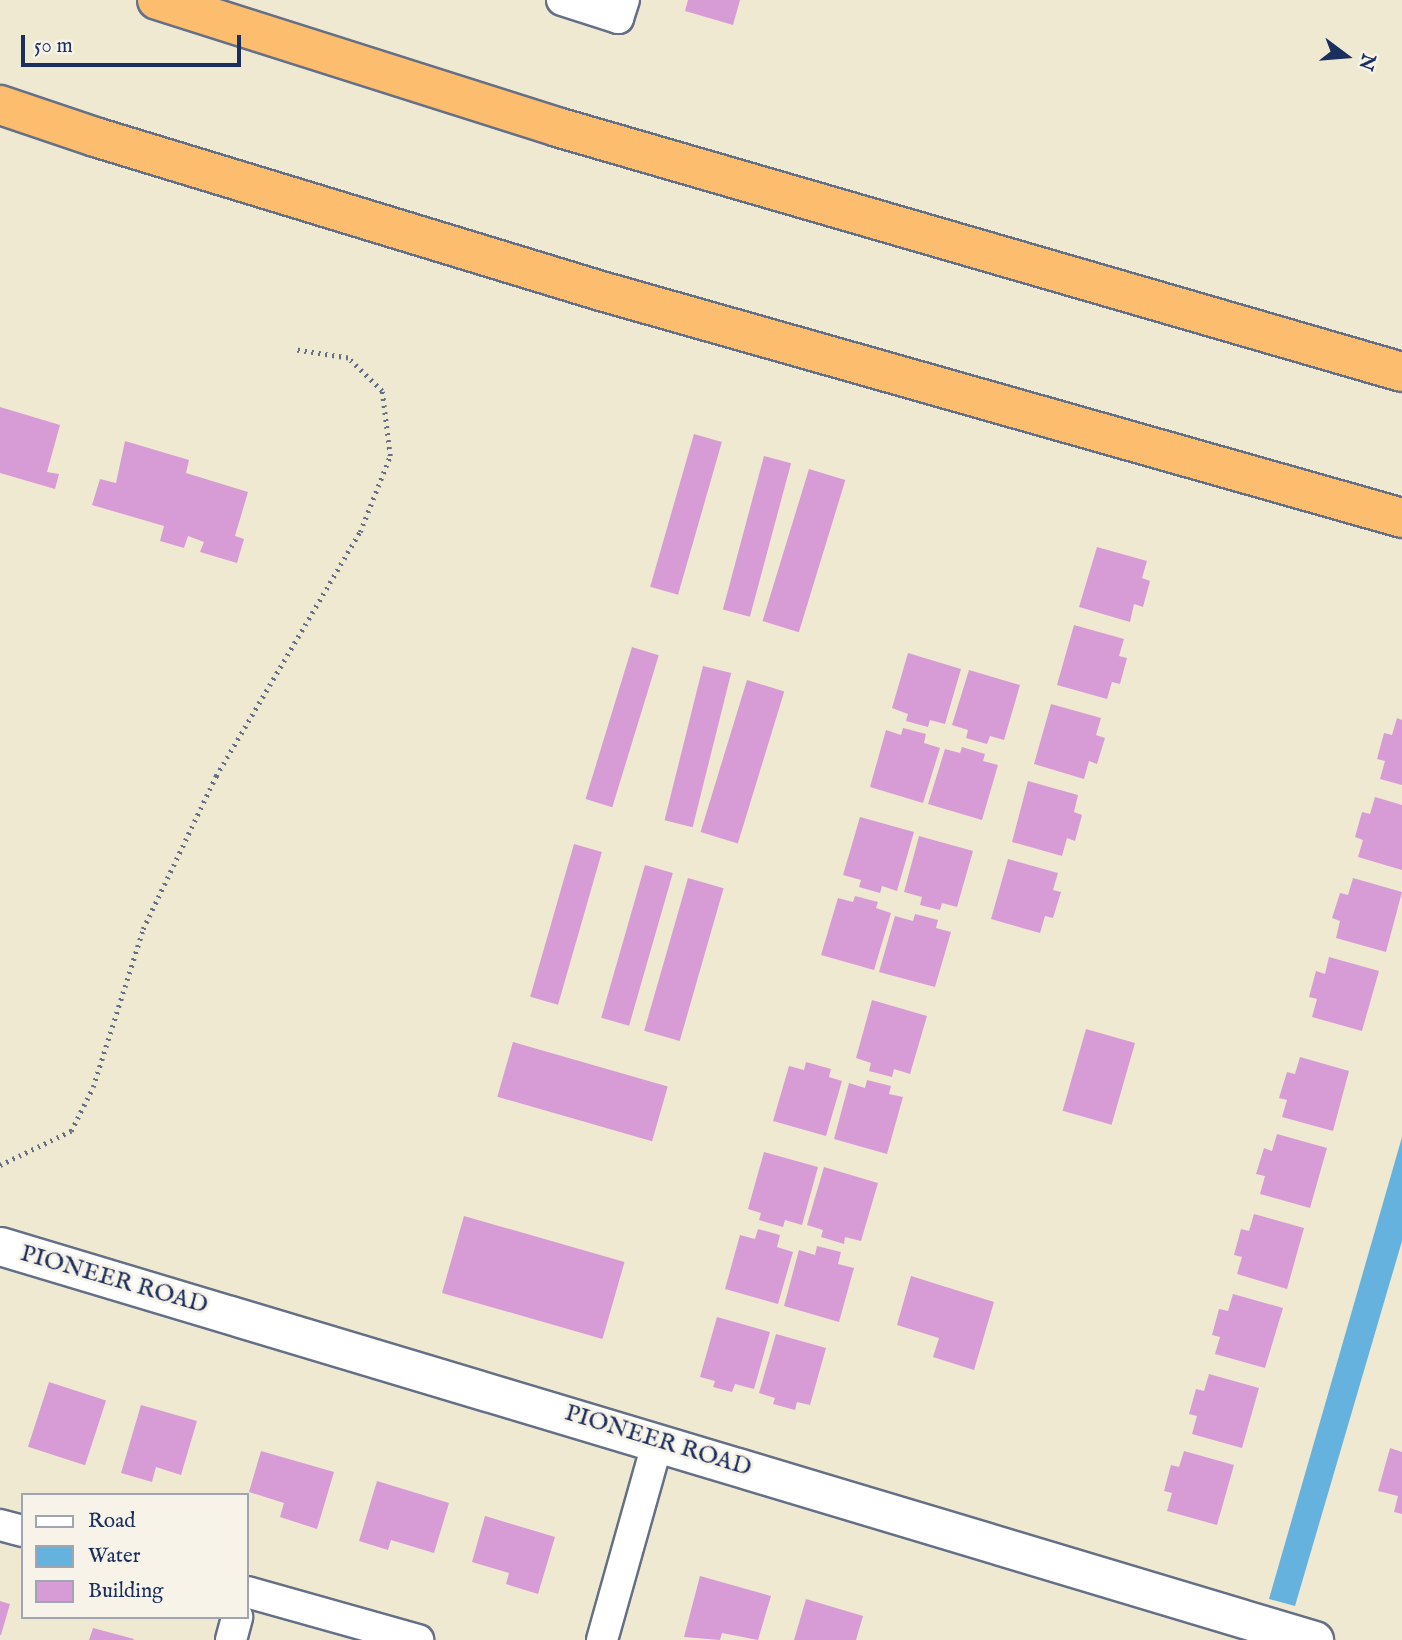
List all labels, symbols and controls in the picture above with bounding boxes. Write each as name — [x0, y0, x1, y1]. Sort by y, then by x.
scale bar — [24, 21, 245, 65]
north arrow — [1311, 21, 1381, 91]
text: 50 m — [34, 33, 73, 60]
text: N — [1352, 51, 1380, 73]
street label: PIONEER ROAD — [17, 1239, 211, 1321]
street label: PIONEER ROAD — [561, 1399, 755, 1483]
legend — [21, 1493, 248, 1619]
text: Road — [88, 1508, 135, 1535]
text: Water — [88, 1543, 140, 1570]
text: Building — [88, 1578, 163, 1605]

